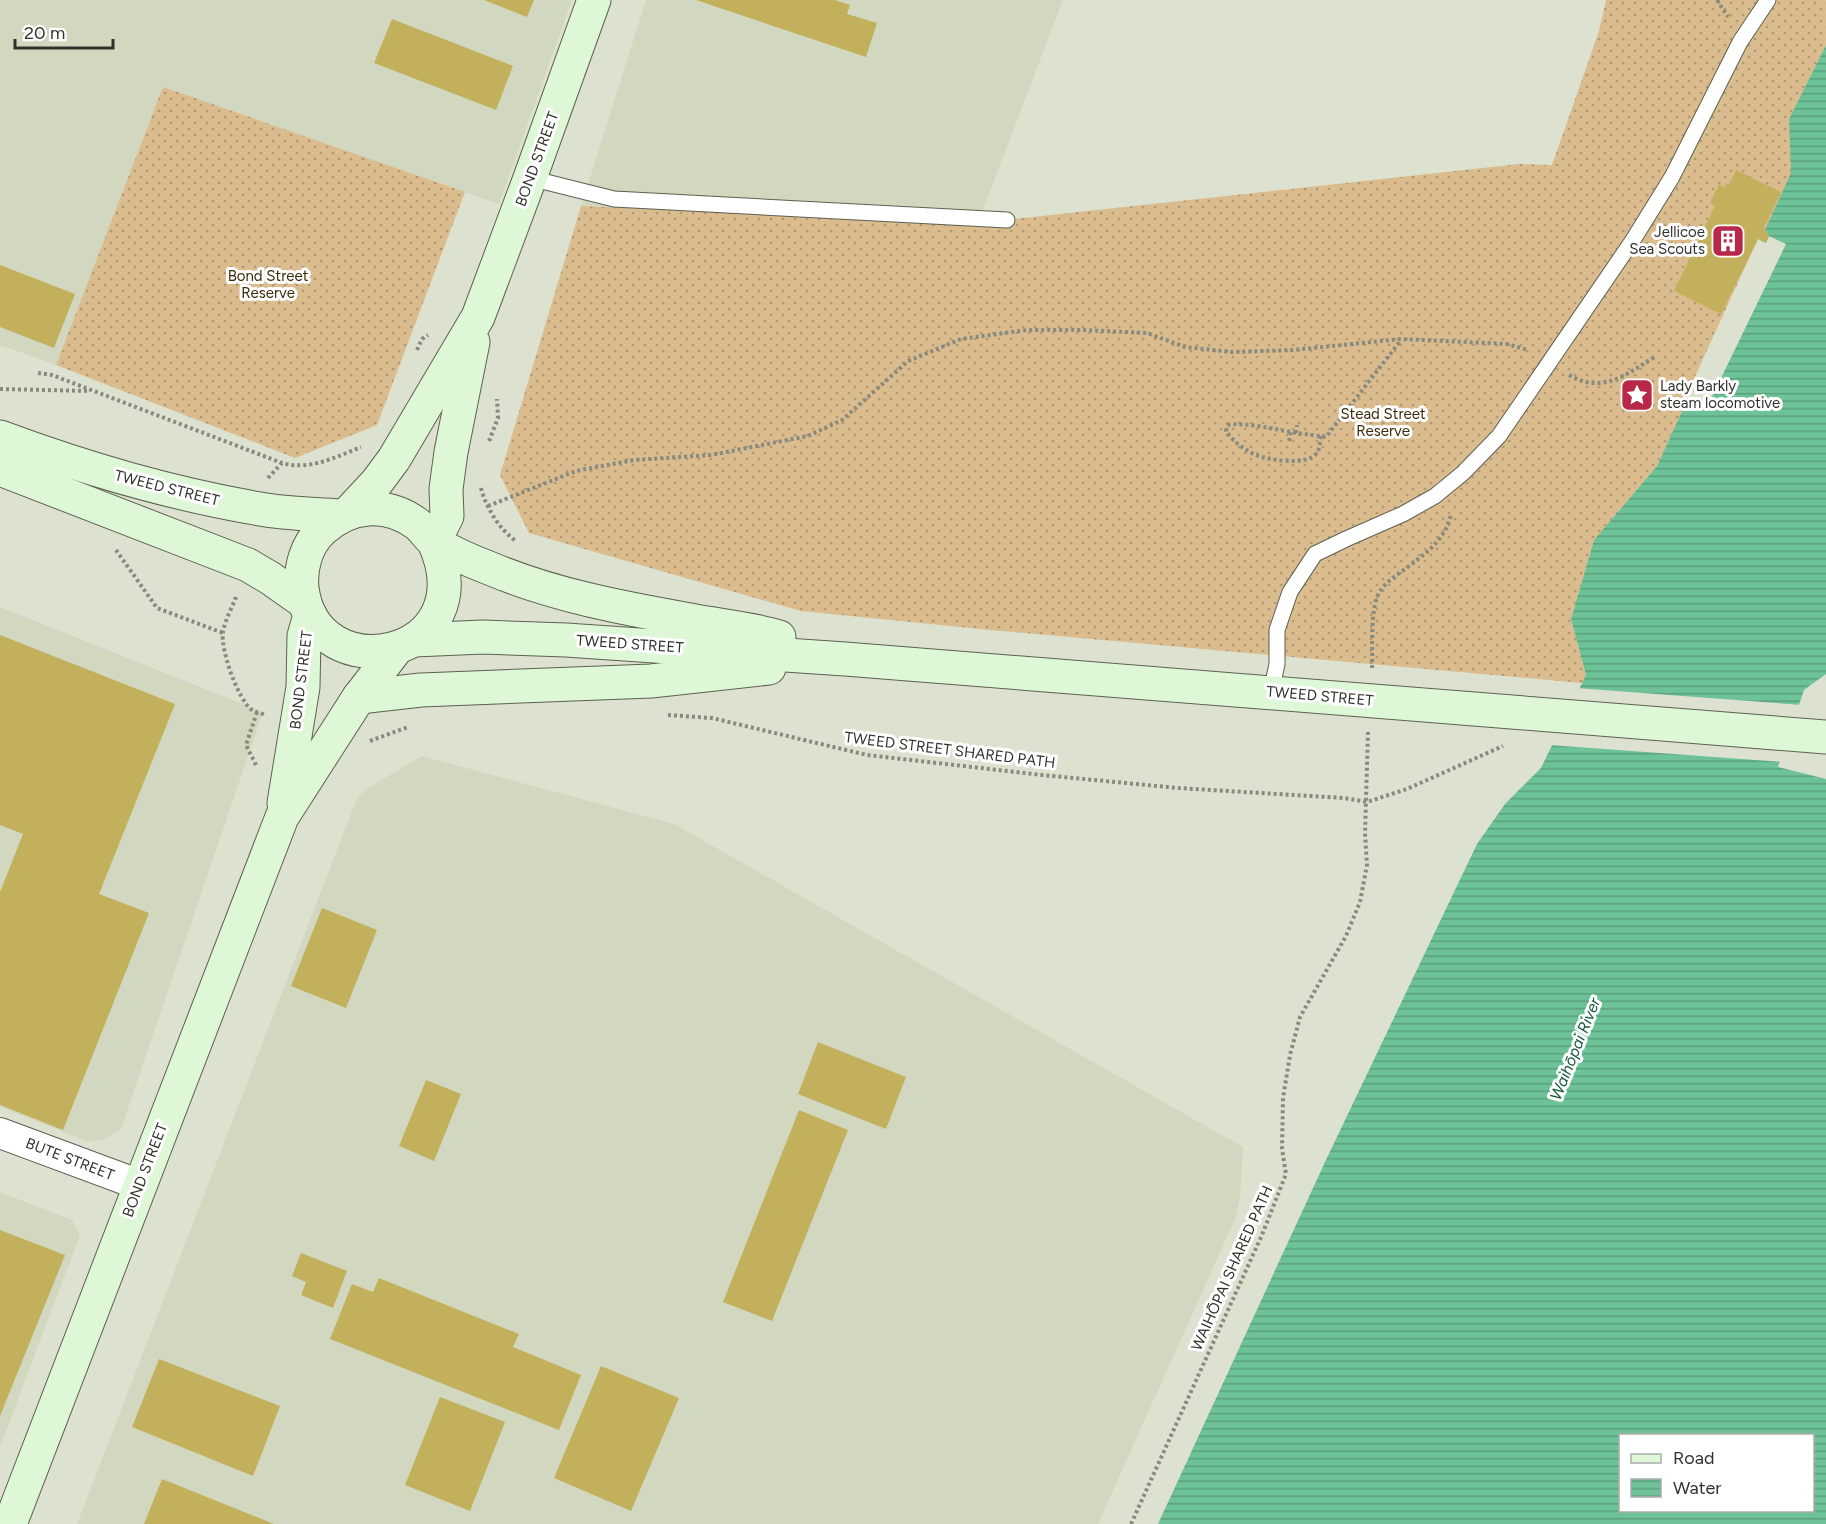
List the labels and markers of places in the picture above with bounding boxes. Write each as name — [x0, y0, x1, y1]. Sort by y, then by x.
place label: Jellicoe Sea Scouts — [1629, 223, 1705, 258]
building icon: Jellicoe Sea Scouts — [1710, 223, 1746, 259]
place icon: Lady Barkly steam locomotive — [1619, 377, 1655, 413]
place label: Lady Barkly steam locomotive — [1660, 377, 1780, 412]

